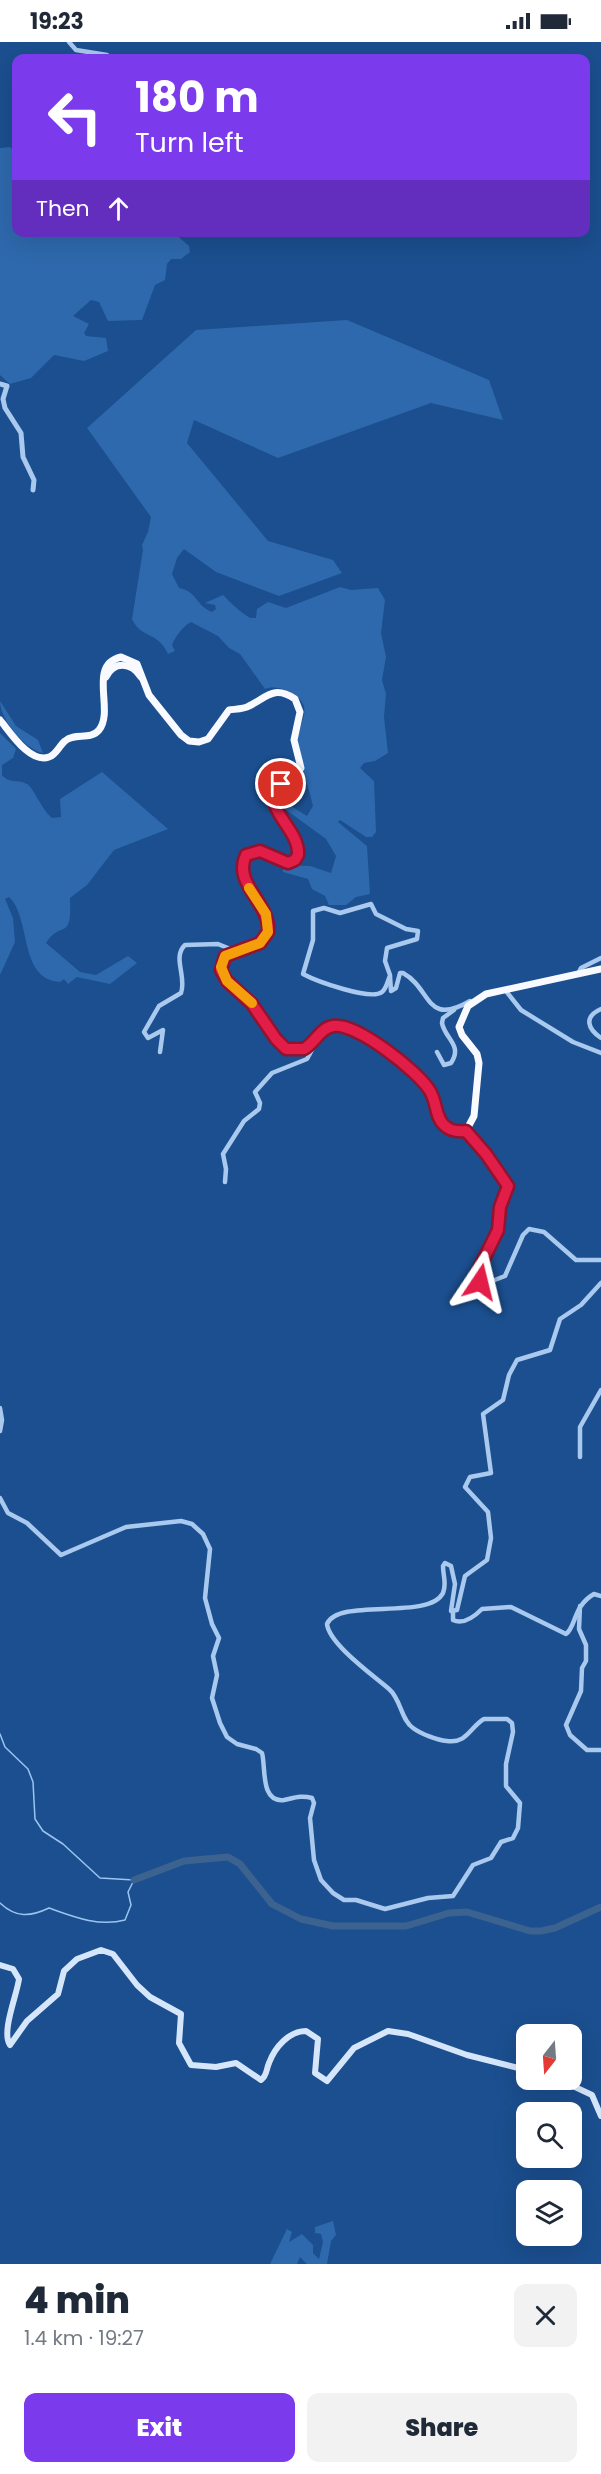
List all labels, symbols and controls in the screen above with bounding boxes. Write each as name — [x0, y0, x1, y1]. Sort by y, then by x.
text: 19:23 — [30, 6, 84, 37]
text: 180 m — [135, 68, 259, 127]
icon: left — [36, 78, 114, 156]
text: Turn left — [135, 124, 244, 161]
icon: ahead — [102, 192, 135, 225]
text: Then — [36, 193, 90, 224]
pin — [255, 758, 306, 809]
icon: arrive — [264, 767, 297, 800]
position arrow — [448, 1250, 512, 1314]
north arrow — [516, 2024, 582, 2090]
map controls — [516, 2024, 582, 2246]
button: search — [516, 2102, 582, 2168]
button: layers — [516, 2180, 582, 2246]
text: 4 min — [24, 2275, 130, 2326]
button: close — [514, 2284, 577, 2347]
text: 1.4 km · 19:27 — [24, 2324, 144, 2352]
button: Exit — [24, 2393, 295, 2462]
button: Share — [307, 2393, 577, 2462]

